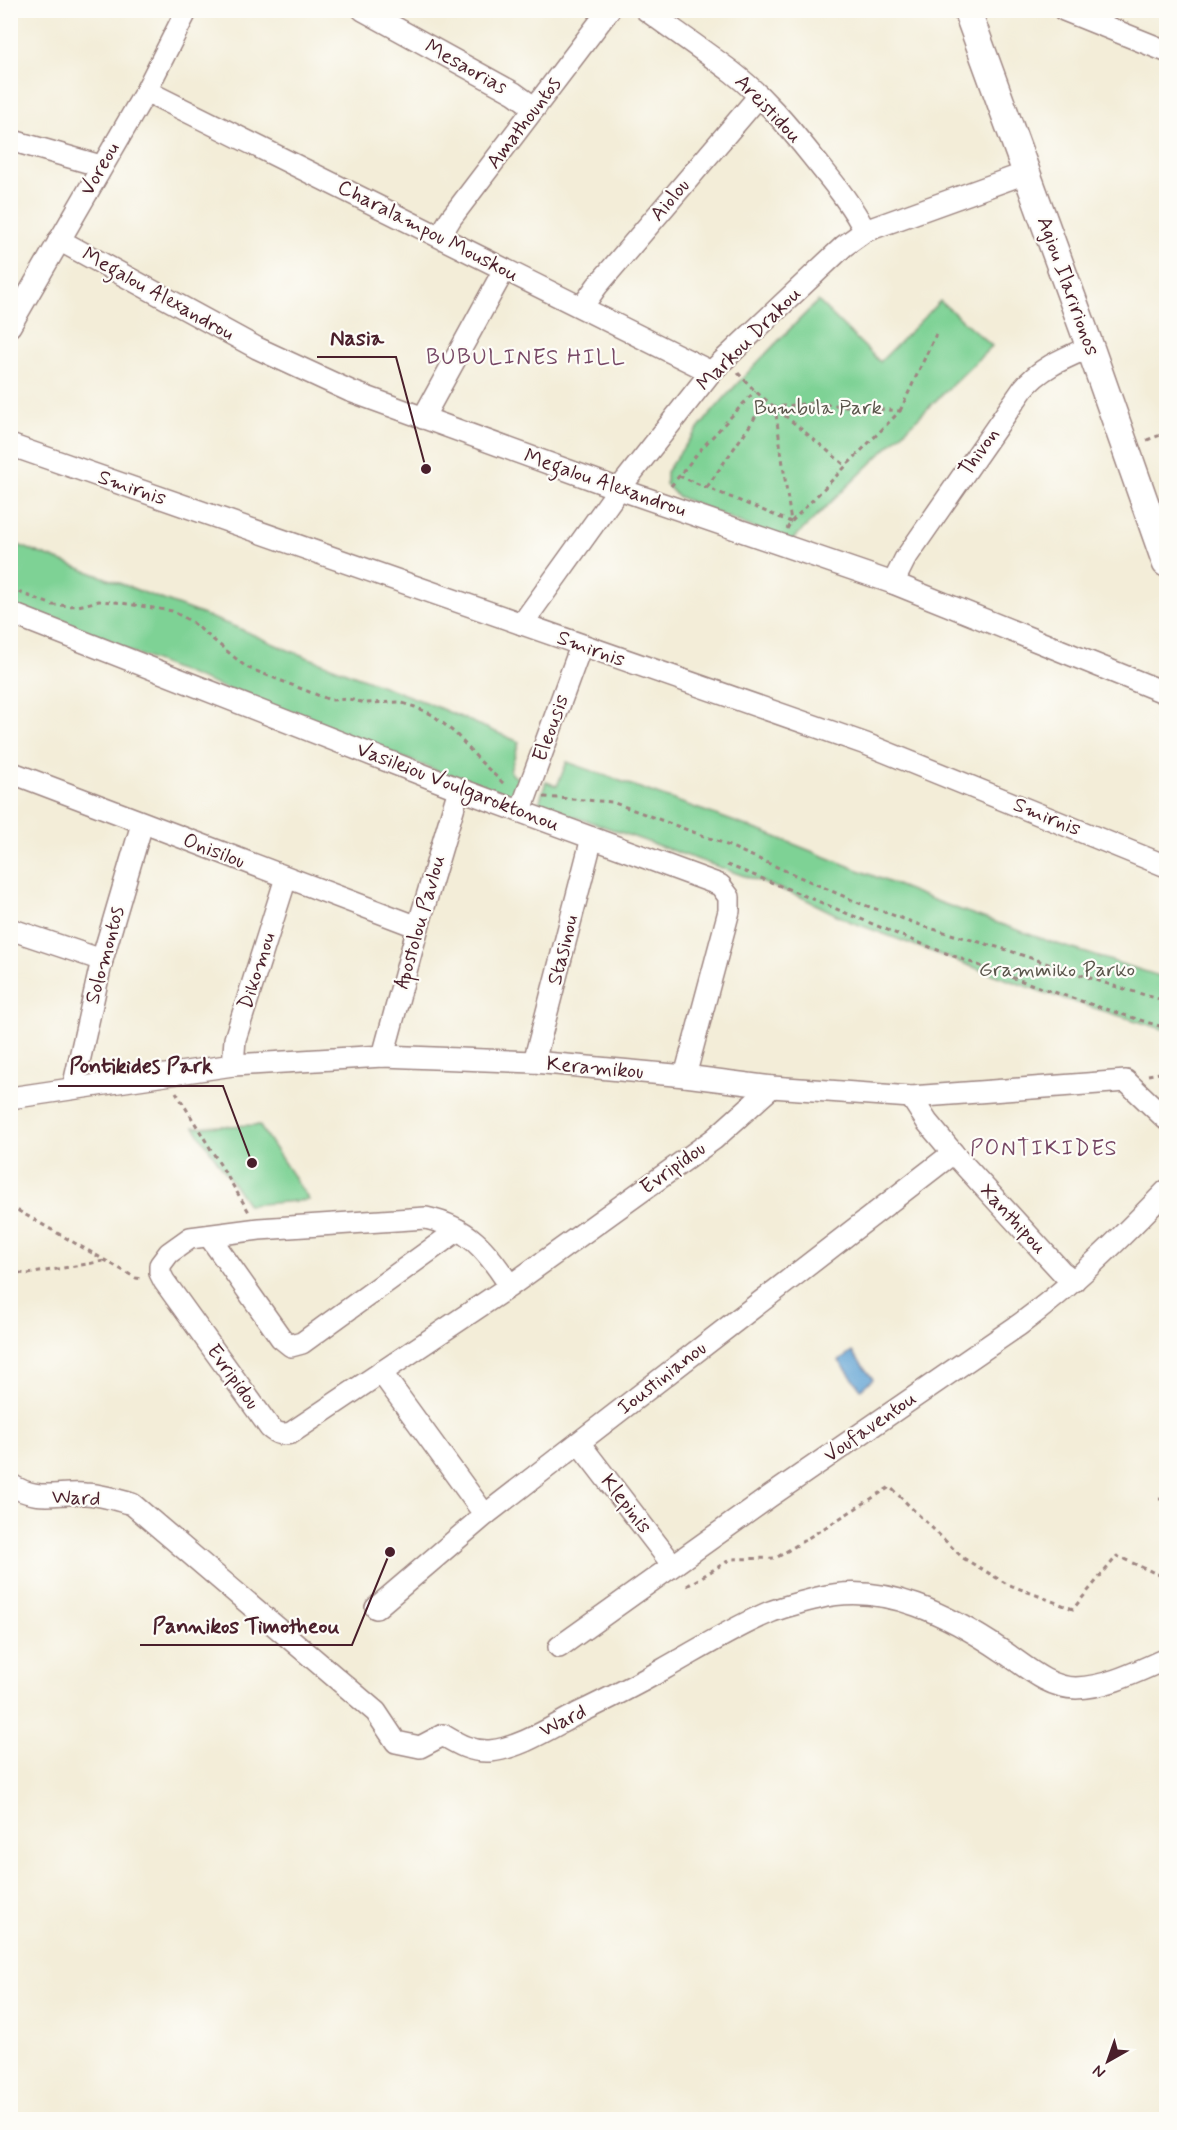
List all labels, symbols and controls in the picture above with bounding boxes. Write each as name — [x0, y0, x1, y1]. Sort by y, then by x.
street label: Mesaorias — [420, 33, 512, 101]
street label: Areistidou — [728, 68, 808, 150]
street label: Amathountos — [480, 71, 568, 175]
street label: Voreou — [74, 137, 126, 201]
street label: Charalampou Mouskou — [333, 173, 523, 289]
street label: Aiolou — [644, 173, 696, 227]
street label: Agiou Ilaririonos — [1030, 213, 1106, 359]
street label: Megalou Alexandrou — [76, 241, 239, 349]
street label: Markou Drakou — [690, 280, 808, 398]
callout: Nasia — [317, 317, 396, 357]
text: Nasia — [330, 325, 385, 353]
district label: BUBULINES HILL — [426, 344, 626, 372]
park label: Bumbula Park — [754, 394, 883, 422]
street label: Thivon — [952, 422, 1006, 482]
street label: Megalou Alexandrou — [519, 442, 690, 526]
street label: Smirnis — [94, 463, 170, 513]
street label: Smirnis — [553, 624, 629, 674]
street label: Eleousis — [526, 690, 576, 766]
street label: Vasileiou Voulgaroktonou — [352, 735, 563, 840]
street label: Smirnis — [1009, 791, 1085, 843]
street label: Onisilou — [179, 826, 249, 876]
street label: Apostolou Pavlou — [388, 852, 453, 992]
street label: Solomontos — [79, 903, 131, 1007]
street label: Stasinou — [541, 912, 585, 988]
street label: Dikomou — [231, 929, 283, 1013]
park label: Grammiko Parko — [979, 956, 1135, 984]
callout: Pontikides Park — [58, 1046, 223, 1086]
street label: Keramikou — [545, 1050, 645, 1086]
text: Pontikides Park — [69, 1053, 213, 1081]
street label: Evripidou — [635, 1135, 711, 1201]
district label: PONTIKIDES — [970, 1135, 1118, 1163]
street label: Xanthipou — [973, 1178, 1053, 1260]
street label: Ioustinianou — [612, 1334, 712, 1422]
street label: Evripidou — [200, 1339, 266, 1415]
street label: Voufaventou — [818, 1385, 922, 1469]
street label: Klepinis — [594, 1468, 658, 1540]
street label: Ward — [51, 1483, 101, 1513]
callout: Pannikos Timotheou — [140, 1605, 352, 1645]
text: Pannikos Timotheou — [152, 1613, 340, 1641]
street label: Ward — [535, 1698, 591, 1744]
north arrow — [1078, 2031, 1138, 2091]
text: N — [1088, 2060, 1110, 2083]

